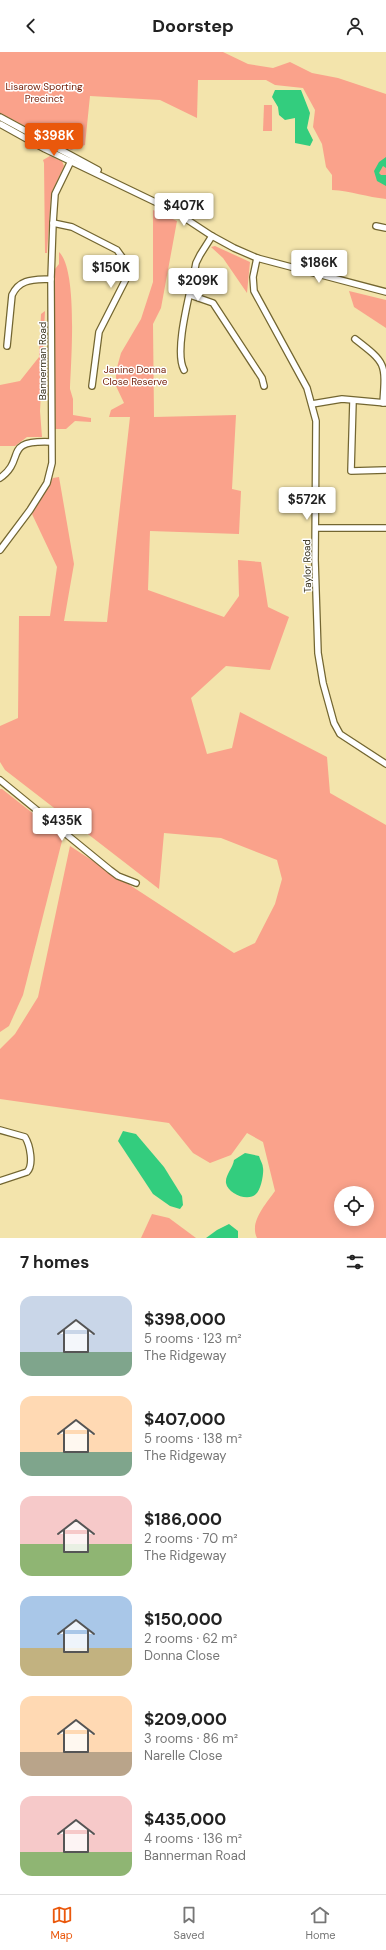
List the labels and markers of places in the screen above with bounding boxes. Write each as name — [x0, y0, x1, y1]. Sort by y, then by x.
pin: $398K — [26, 123, 82, 157]
pin: $407K — [156, 193, 212, 227]
pin: $186K — [291, 250, 347, 284]
pin: $150K — [83, 255, 139, 289]
pin: $209K — [170, 268, 226, 302]
pin: $572K — [279, 487, 335, 521]
pin: $435K — [34, 808, 90, 842]

